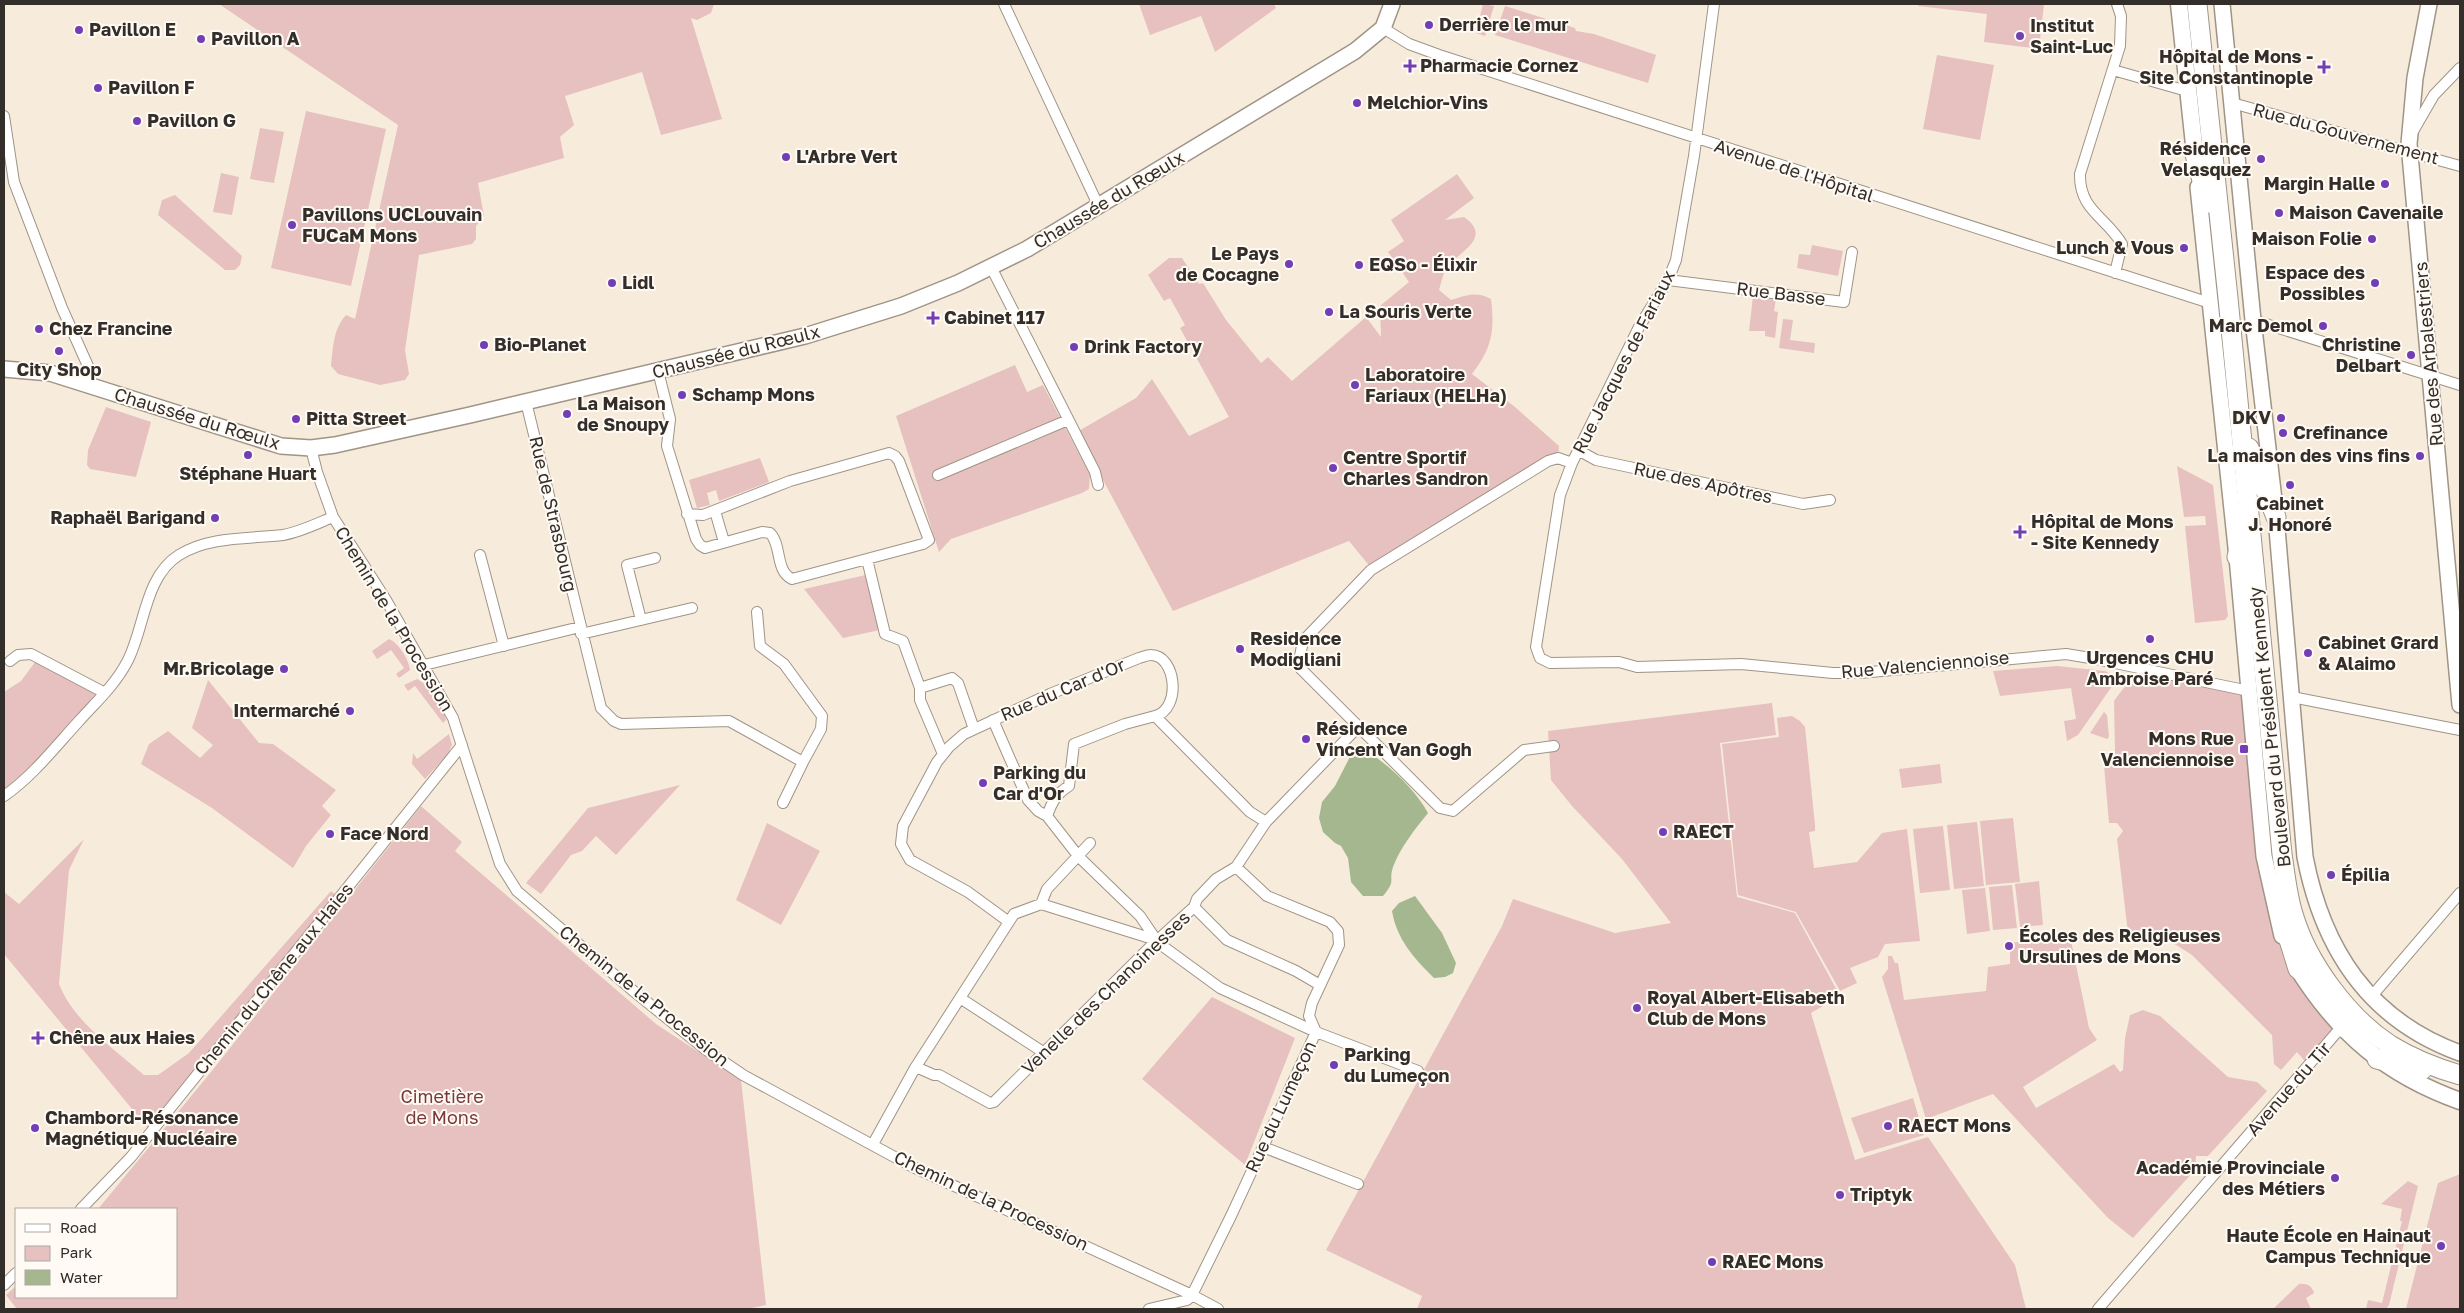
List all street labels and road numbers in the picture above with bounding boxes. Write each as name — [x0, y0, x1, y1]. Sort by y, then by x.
street label: Rue du Gouvernement — [2251, 98, 2442, 168]
street label: Avenue de l'Hôpital — [1712, 134, 1877, 206]
street label: Chaussée du Rœulx — [1029, 145, 1188, 253]
street label: Rue des Arbalestriers — [2409, 261, 2447, 447]
street label: Rue Jacques de Fariaux — [1567, 266, 1679, 457]
street label: Rue Basse — [1735, 277, 1827, 309]
street label: Chaussée du Rœulx — [650, 319, 822, 383]
street label: Chaussée du Rœulx — [112, 382, 283, 454]
street label: Rue de Strasbourg — [525, 434, 583, 594]
street label: Rue des Apôtres — [1632, 457, 1775, 507]
street label: Chemin de la Procession — [331, 522, 459, 715]
street label: Boulevard du Président Kennedy — [2243, 586, 2295, 868]
street label: Rue Valenciennoise — [1840, 646, 2010, 682]
street label: Rue du Car d'Or — [997, 653, 1128, 725]
street label: Chemin du Chêne aux Haies — [189, 878, 357, 1079]
street label: Venelle des Chanoinesses — [1017, 906, 1194, 1079]
street label: Chemin de la Procession — [555, 920, 734, 1070]
street label: Rue du Lumeçon — [1240, 1037, 1320, 1176]
street label: Avenue du Tir — [2241, 1037, 2335, 1140]
street label: Chemin de la Procession — [891, 1145, 1092, 1255]

